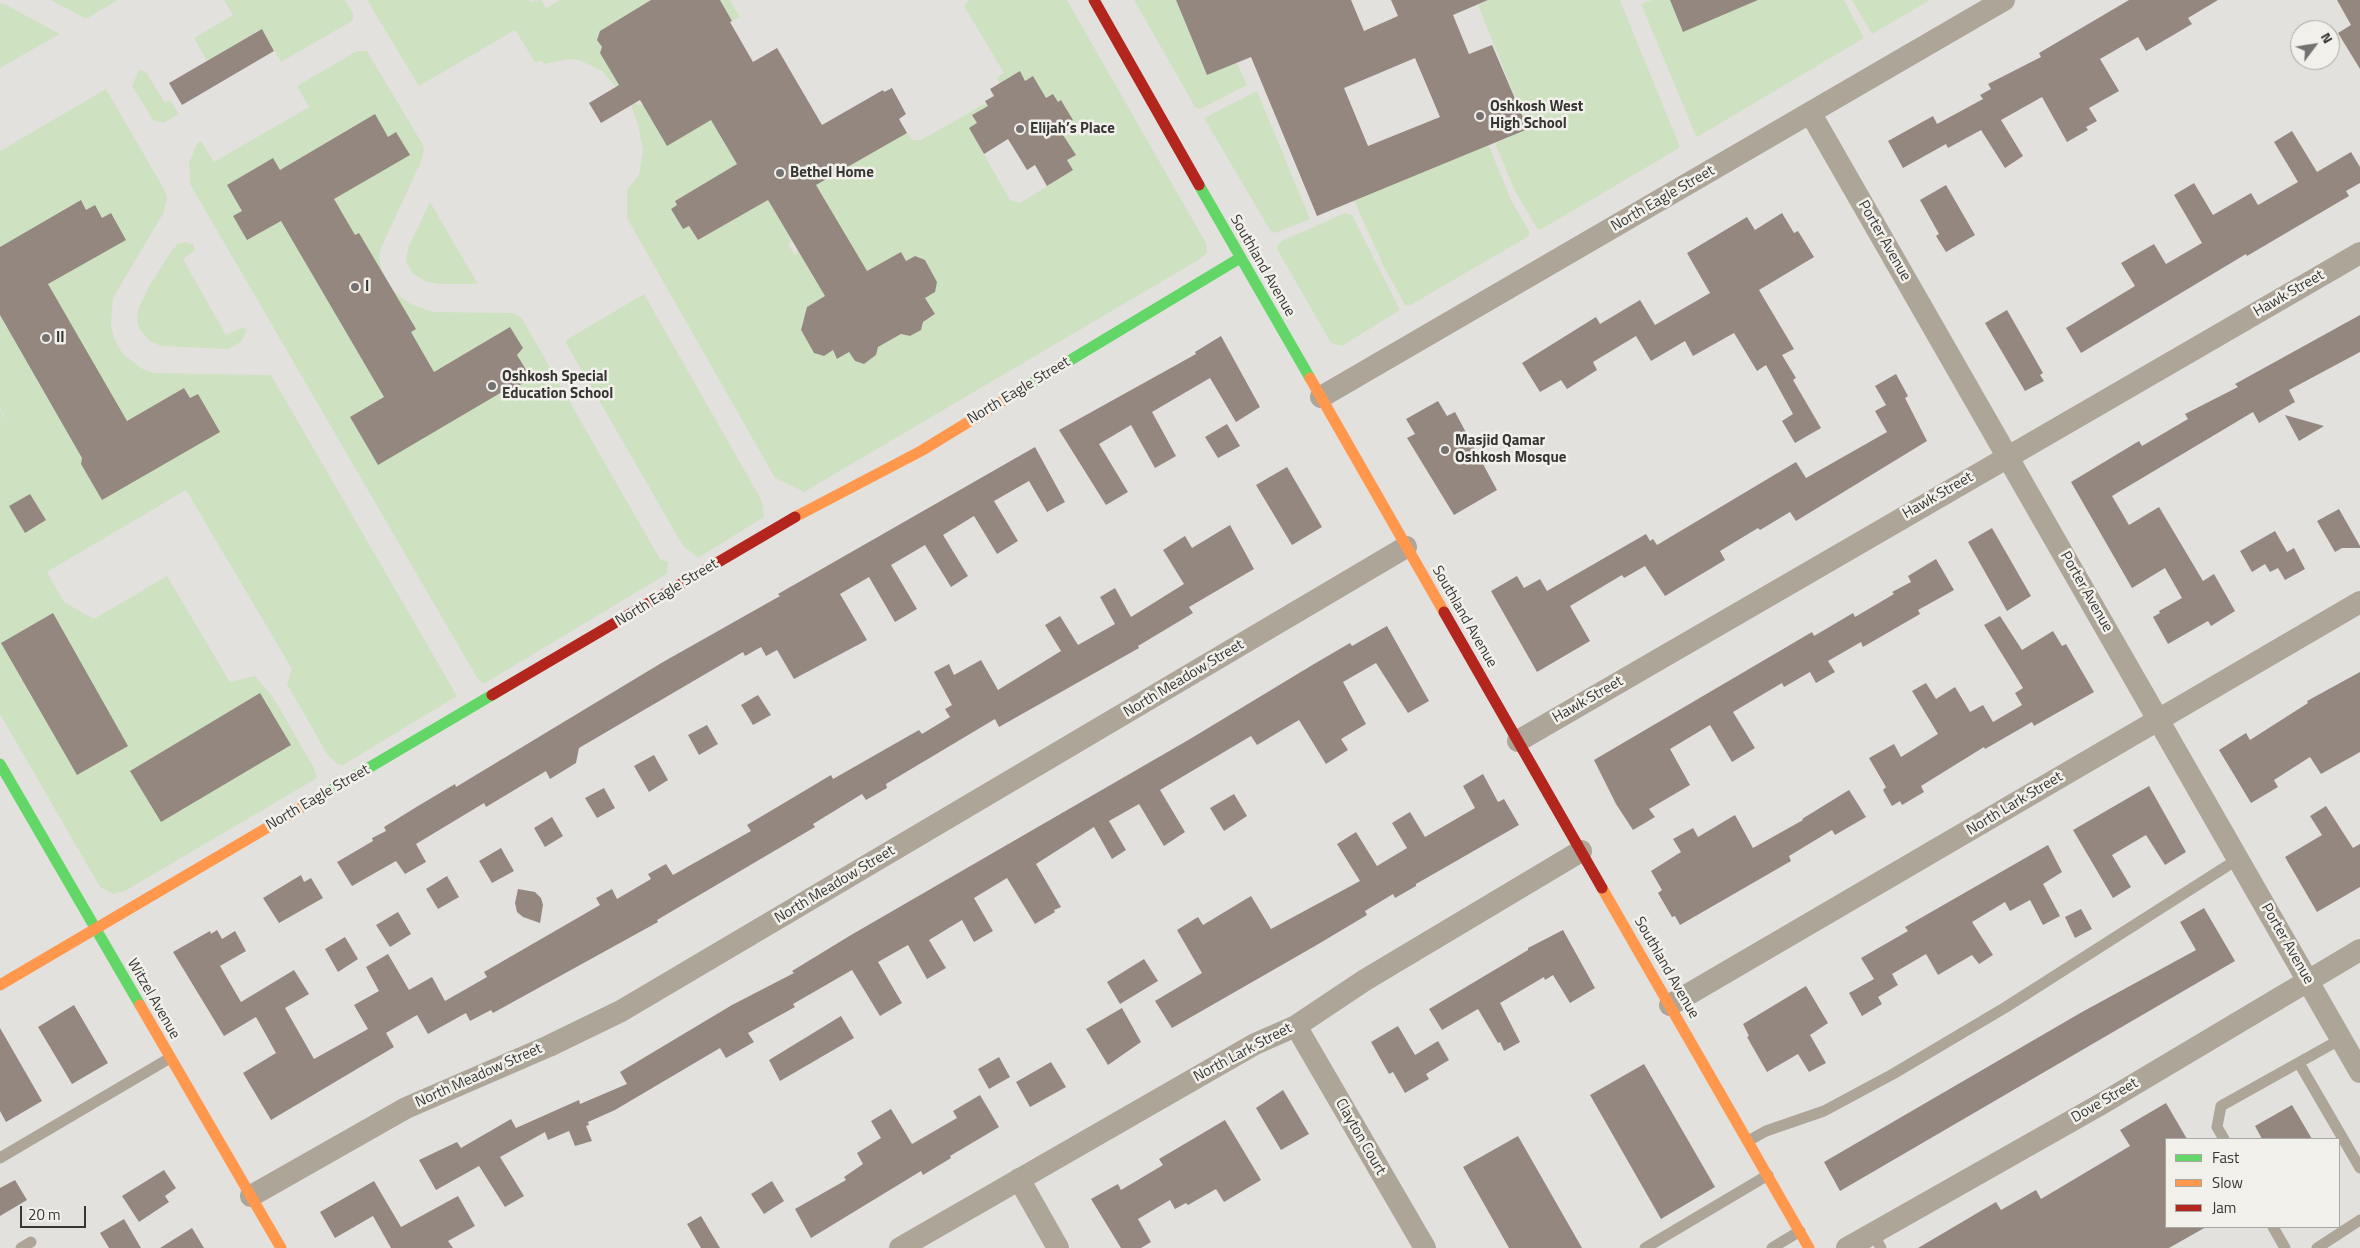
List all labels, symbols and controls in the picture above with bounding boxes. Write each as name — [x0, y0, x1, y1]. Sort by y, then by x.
north arrow — [2290, 20, 2340, 70]
text: N — [2316, 28, 2339, 47]
place label: Oshkosh West High School — [1490, 98, 1583, 133]
marker: Oshkosh West High School — [1474, 110, 1486, 122]
place label: Elijah’s Place — [1030, 120, 1115, 138]
marker: Elijah’s Place — [1014, 123, 1026, 135]
street label: North Eagle Street — [1608, 162, 1718, 236]
place label: Bethel Home — [790, 164, 874, 182]
marker: Bethel Home — [774, 167, 786, 179]
street label: Porter Avenue — [1854, 197, 1914, 285]
street label: Southland Avenue — [1226, 212, 1298, 320]
street label: Hawk Street — [2251, 267, 2327, 321]
place label: I — [365, 278, 369, 296]
marker: I — [349, 281, 361, 293]
place label: II — [56, 329, 65, 347]
marker: II — [40, 332, 52, 344]
street label: North Eagle Street — [965, 353, 1073, 429]
place label: Oshkosh Special Education School — [502, 368, 613, 403]
marker: Oshkosh Special Education School — [486, 380, 498, 392]
place label: Masjid Qamar Oshkosh Mosque — [1455, 432, 1566, 467]
marker: Masjid Qamar Oshkosh Mosque — [1439, 444, 1451, 456]
street label: Hawk Street — [1900, 469, 1976, 523]
street label: Porter Avenue — [2056, 548, 2116, 636]
street label: North Eagle Street — [613, 555, 721, 631]
street label: Southland Avenue — [1428, 563, 1500, 671]
street label: North Meadow Street — [1121, 636, 1247, 722]
street label: Hawk Street — [1550, 673, 1626, 727]
street label: North Eagle Street — [263, 761, 373, 835]
street label: North Lark Street — [1964, 768, 2066, 840]
street label: North Meadow Street — [772, 842, 898, 928]
street label: Porter Avenue — [2257, 900, 2317, 988]
street label: Southland Avenue — [1630, 914, 1702, 1022]
street label: Witzel Avenue — [123, 956, 183, 1042]
street label: North Lark Street — [1191, 1020, 1295, 1086]
street label: North Meadow Street — [413, 1040, 545, 1112]
street label: Dove Street — [2068, 1075, 2142, 1127]
street label: Clayton Court — [1331, 1096, 1389, 1178]
legend — [2165, 1138, 2340, 1228]
text: Fast — [2212, 1146, 2239, 1169]
text: Slow — [2212, 1171, 2243, 1194]
scale bar — [22, 1196, 89, 1228]
text: Jam — [2212, 1196, 2236, 1219]
text: 20 m — [28, 1203, 61, 1226]

